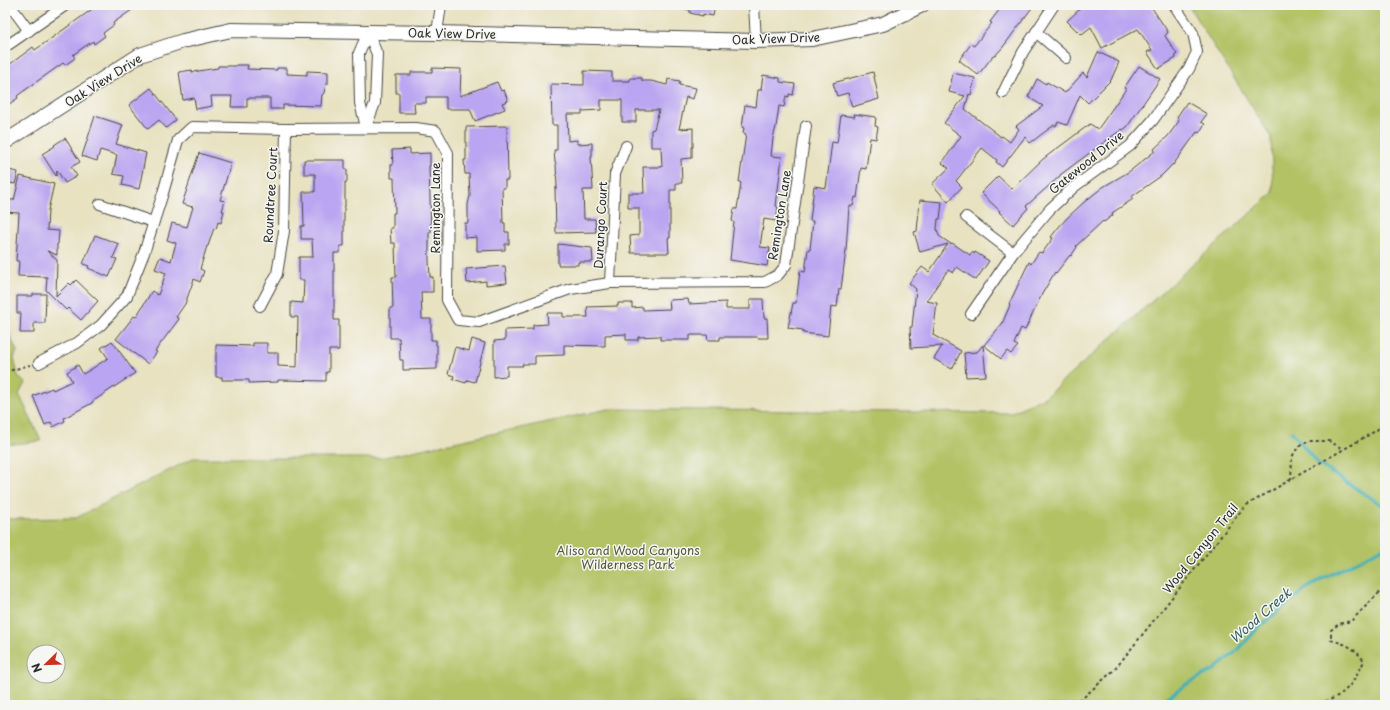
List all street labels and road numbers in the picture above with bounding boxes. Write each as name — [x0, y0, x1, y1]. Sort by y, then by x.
street label: Oak View Drive — [408, 23, 496, 43]
street label: Oak View Drive — [732, 27, 820, 49]
street label: Oak View Drive — [61, 49, 145, 111]
street label: Gatewood Drive — [1045, 126, 1127, 198]
street label: Roundtree Court — [259, 147, 282, 243]
street label: Remington Lane — [426, 162, 444, 254]
street label: Remington Lane — [763, 168, 795, 262]
street label: Durango Court — [589, 181, 611, 269]
street label: Wood Canyon Trail — [1158, 499, 1242, 597]

